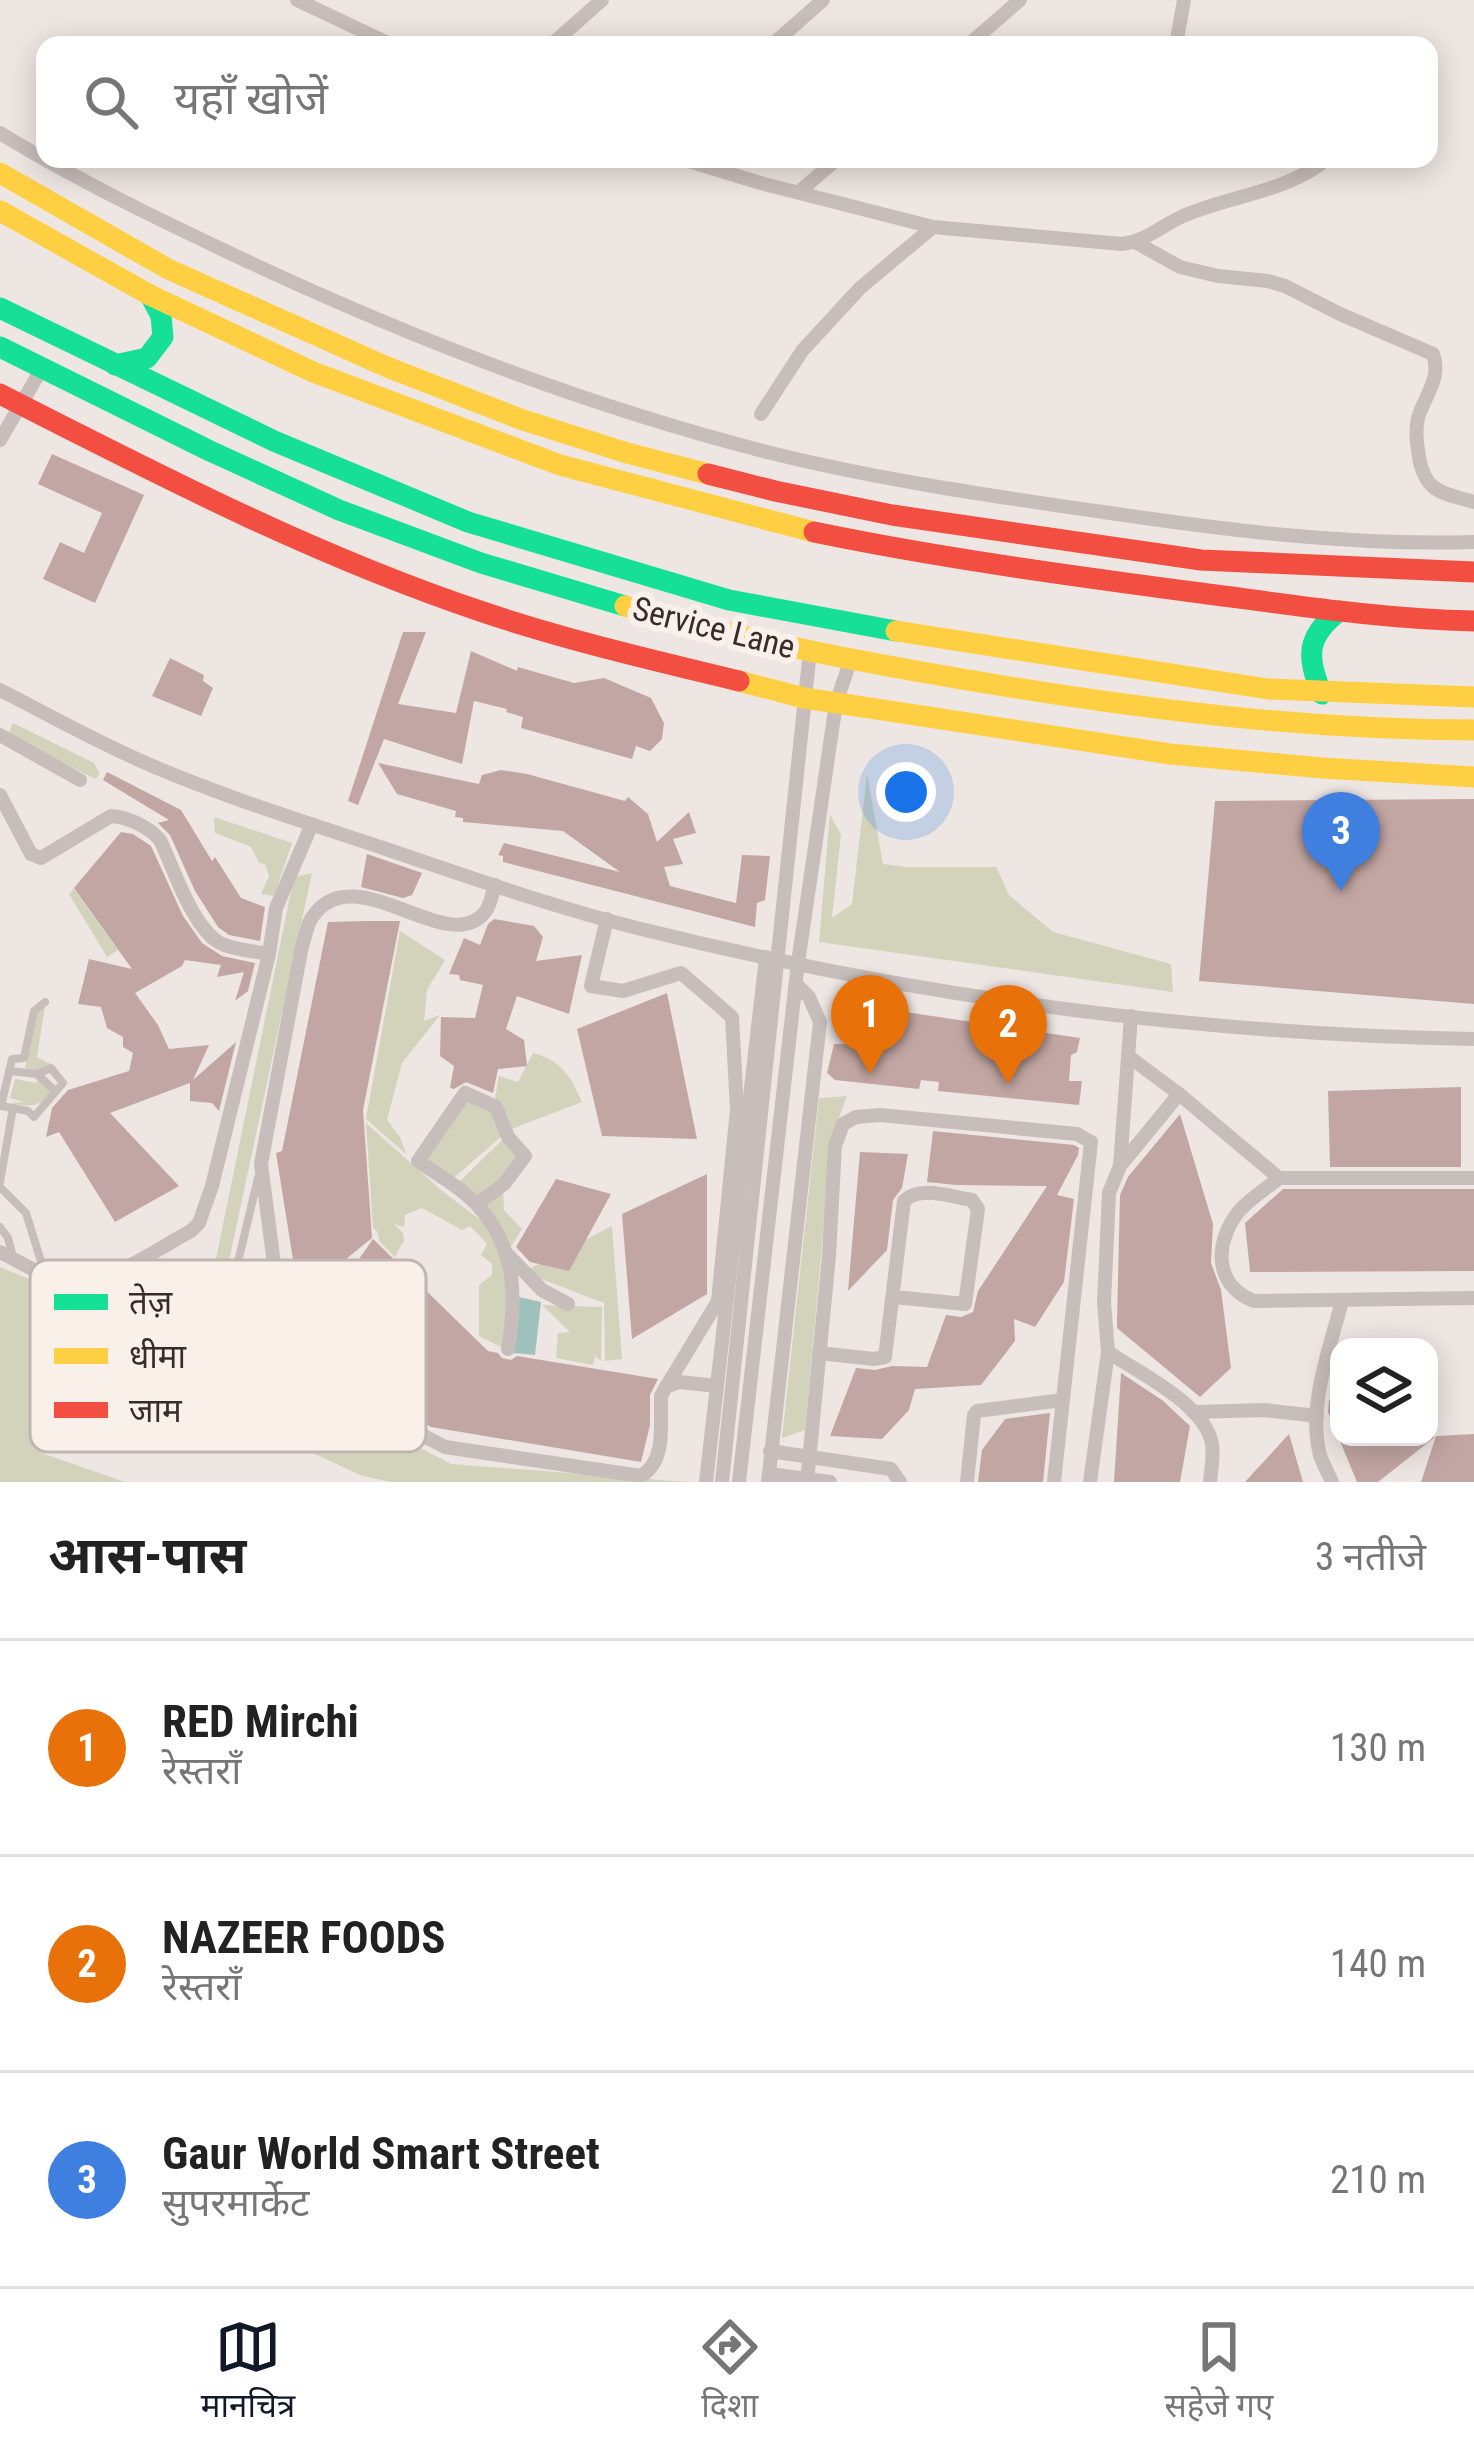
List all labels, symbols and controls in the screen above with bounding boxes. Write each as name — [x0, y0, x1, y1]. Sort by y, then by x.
search box — [36, 36, 1438, 168]
icon: search — [78, 69, 144, 135]
text: यहाँ खोजें — [174, 72, 328, 125]
street label: Service Lane — [629, 589, 799, 666]
your location — [876, 762, 936, 822]
pin: 3 — [1302, 792, 1380, 891]
pin: 1 — [831, 975, 909, 1074]
pin: 2 — [969, 985, 1047, 1084]
legend — [30, 1260, 426, 1452]
text: तेज़ — [129, 1283, 173, 1322]
text: धीमा — [129, 1337, 188, 1376]
map controls — [1330, 1338, 1438, 1446]
button: layers — [1330, 1338, 1438, 1446]
text: जाम — [129, 1391, 183, 1430]
text: आस-पास — [48, 1526, 246, 1585]
text: 3 नतीजे — [1315, 1534, 1426, 1580]
text: RED Mirchi — [162, 1695, 359, 1748]
text: 1 — [77, 1725, 97, 1771]
text: 130 m — [1330, 1725, 1426, 1771]
text: रेस्तराँ — [162, 1748, 241, 1794]
text: NAZEER FOODS — [162, 1911, 446, 1964]
text: 2 — [77, 1941, 97, 1987]
text: 140 m — [1330, 1941, 1426, 1987]
text: रेस्तराँ — [162, 1964, 241, 2010]
text: Gaur World Smart Street — [162, 2127, 600, 2180]
text: 3 — [77, 2157, 97, 2203]
text: 210 m — [1330, 2157, 1426, 2203]
text: सुपरमार्केट — [162, 2180, 310, 2226]
tab: मानचित्र — [201, 2314, 295, 2430]
tab: दिशा — [697, 2314, 763, 2430]
tab: सहेजे गए — [1164, 2314, 1273, 2430]

